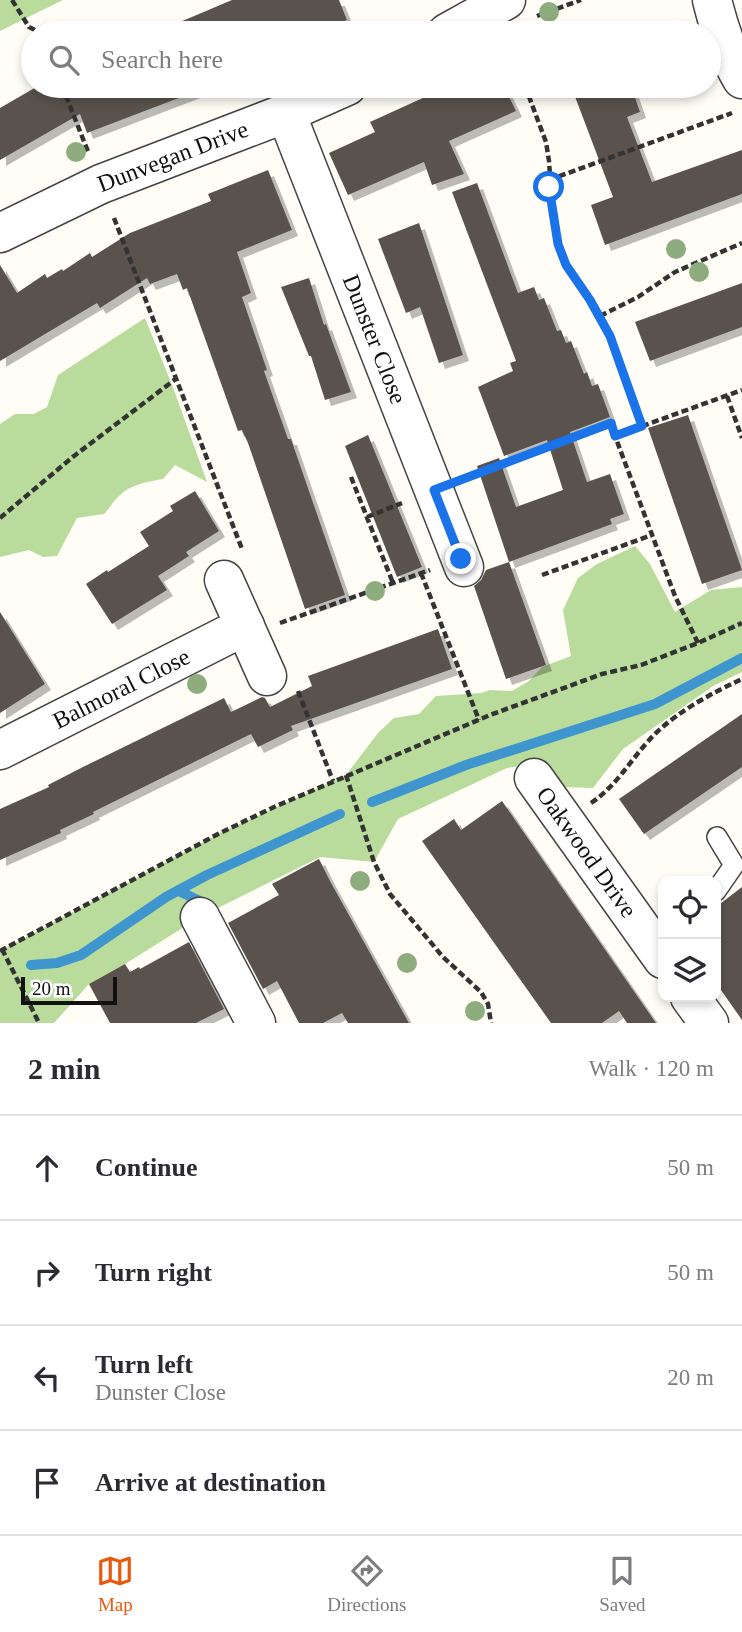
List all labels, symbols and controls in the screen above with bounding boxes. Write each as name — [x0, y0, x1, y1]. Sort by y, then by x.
search box — [21, 21, 721, 98]
icon: search — [45, 41, 83, 79]
text: Search here — [101, 45, 223, 74]
street label: Dunvegan Drive — [94, 116, 252, 197]
route start — [533, 171, 564, 202]
street label: Dunster Close — [338, 271, 412, 408]
route end — [445, 543, 476, 574]
street label: Balmoral Close — [49, 643, 194, 734]
street label: Oakwood Drive — [532, 782, 642, 922]
map controls — [658, 876, 721, 1002]
button: locate — [658, 876, 721, 939]
button: layers — [658, 939, 721, 1002]
scale bar — [21, 974, 117, 1006]
text: 20 m — [32, 978, 71, 999]
text: 2 min — [28, 1052, 101, 1085]
text: Walk · 120 m — [589, 1056, 714, 1081]
icon: ahead — [28, 1149, 66, 1187]
text: Continue — [95, 1153, 198, 1182]
text: 50 m — [667, 1155, 714, 1180]
icon: right — [28, 1254, 66, 1292]
text: Turn right — [95, 1258, 212, 1287]
text: 50 m — [667, 1260, 714, 1285]
text: Turn left — [95, 1350, 193, 1379]
icon: left — [28, 1359, 66, 1397]
text: 20 m — [667, 1365, 714, 1390]
text: Dunster Close — [95, 1380, 226, 1405]
icon: arrive — [28, 1464, 66, 1502]
text: Arrive at destination — [95, 1468, 326, 1497]
tab: Map — [96, 1552, 134, 1616]
tab: Directions — [327, 1552, 406, 1616]
tab: Saved — [599, 1552, 646, 1616]

